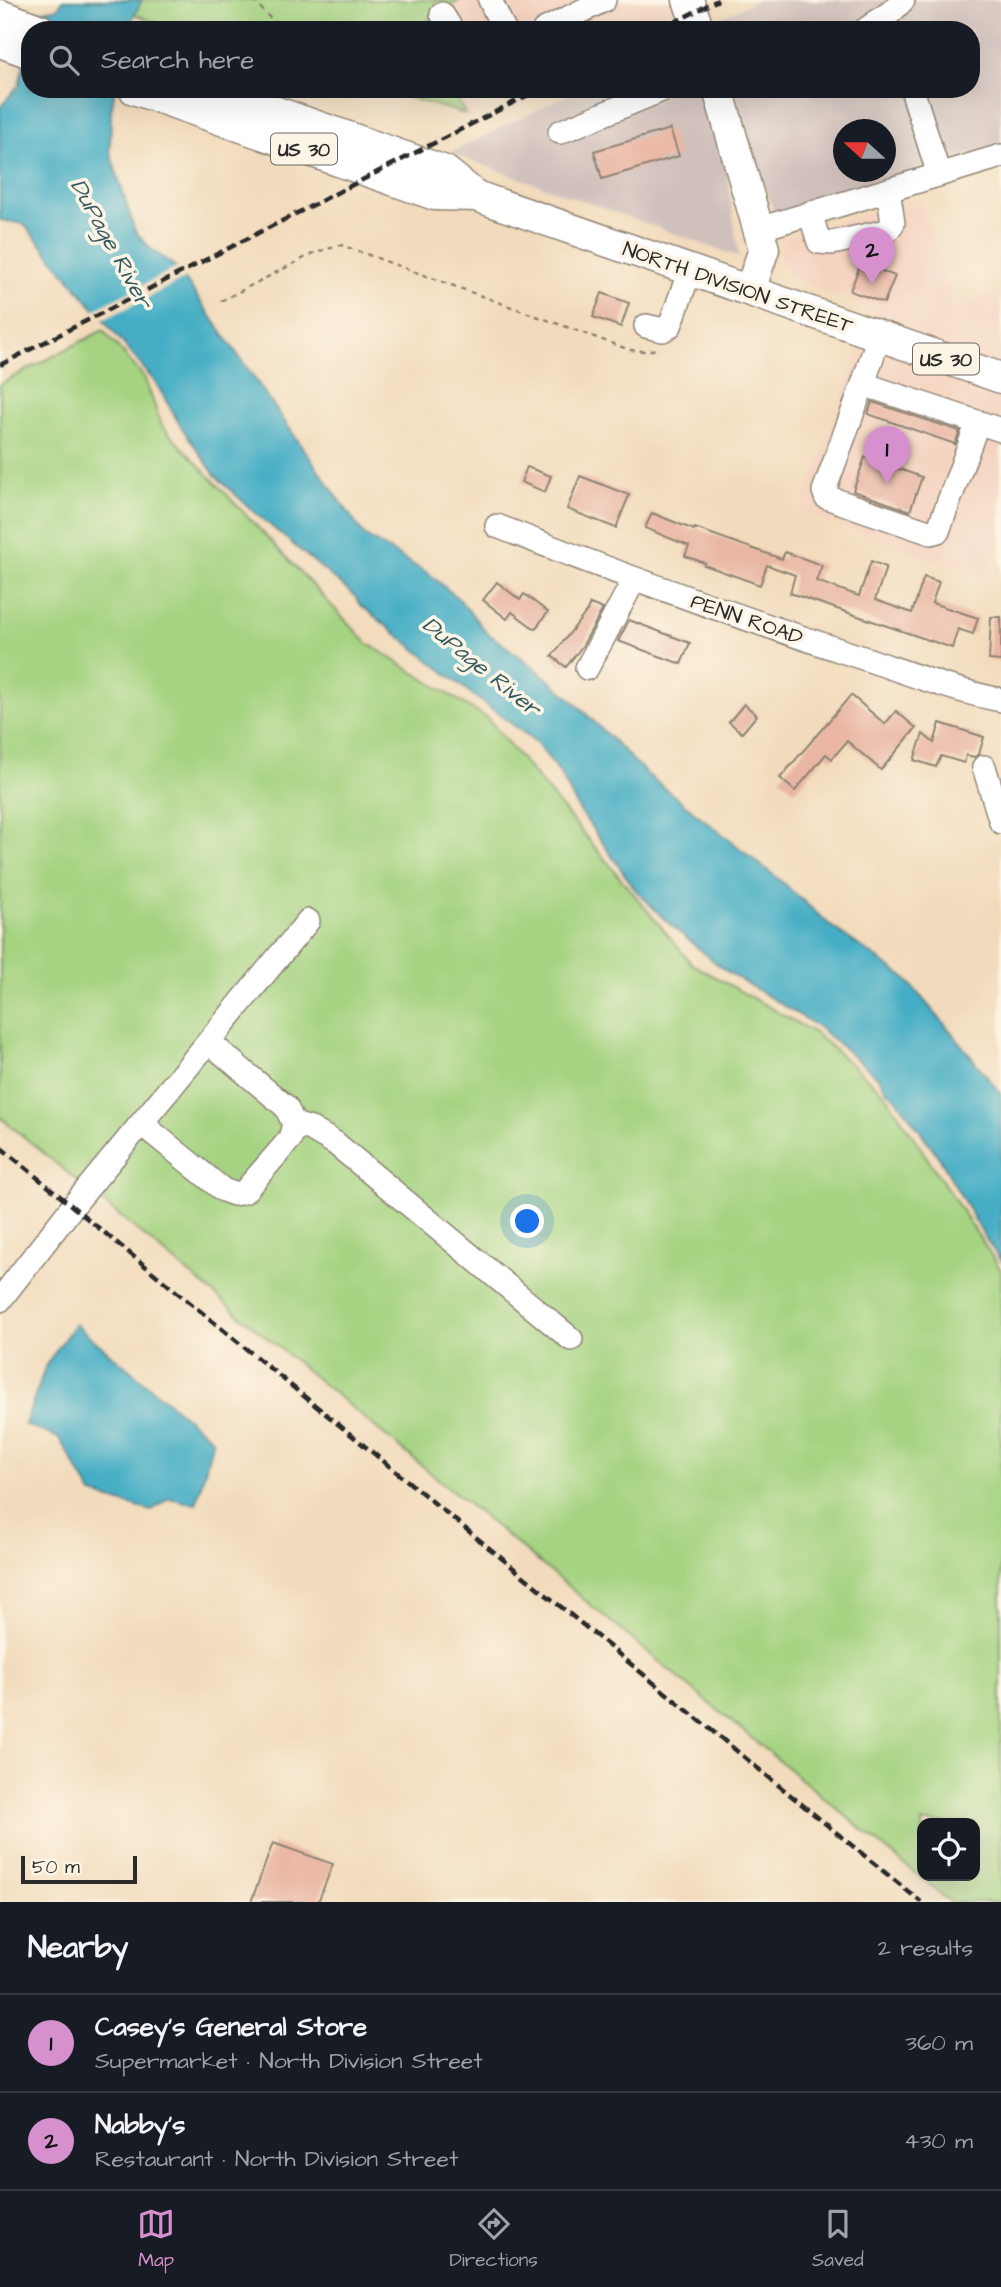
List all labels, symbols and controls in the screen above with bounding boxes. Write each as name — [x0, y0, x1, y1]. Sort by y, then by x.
search box — [21, 21, 980, 98]
icon: search — [45, 41, 83, 79]
text: Search here — [101, 42, 254, 78]
north arrow — [833, 119, 896, 182]
road number: US 30 — [271, 134, 337, 164]
water label: DuPage River — [61, 173, 161, 316]
pin: 2 — [849, 227, 895, 285]
street label: NORTH DIVISION STREET — [619, 234, 858, 341]
road number: US 30 — [913, 344, 979, 374]
pin: 1 — [864, 426, 910, 484]
street label: PENN ROAD — [687, 587, 807, 652]
water label: DuPage River — [415, 609, 549, 727]
your location — [510, 1204, 544, 1238]
map controls — [917, 1818, 980, 1881]
button: locate — [917, 1818, 980, 1881]
scale bar — [21, 1853, 136, 1885]
text: 50 m — [32, 1854, 80, 1881]
text: Nearby — [28, 1927, 128, 1969]
text: 2 results — [878, 1932, 973, 1964]
text: Casey's General Store — [95, 2009, 367, 2045]
text: 1 — [50, 2027, 52, 2059]
text: 360 m — [905, 2027, 973, 2059]
text: Supermarket · North Division Street — [95, 2045, 483, 2077]
text: Nabby’s — [95, 2107, 185, 2143]
text: 2 — [44, 2125, 58, 2157]
text: 430 m — [904, 2125, 973, 2157]
text: Restaurant · North Division Street — [95, 2143, 458, 2175]
tab: Map — [137, 2205, 175, 2274]
tab: Directions — [449, 2205, 538, 2274]
tab: Saved — [812, 2205, 864, 2274]

